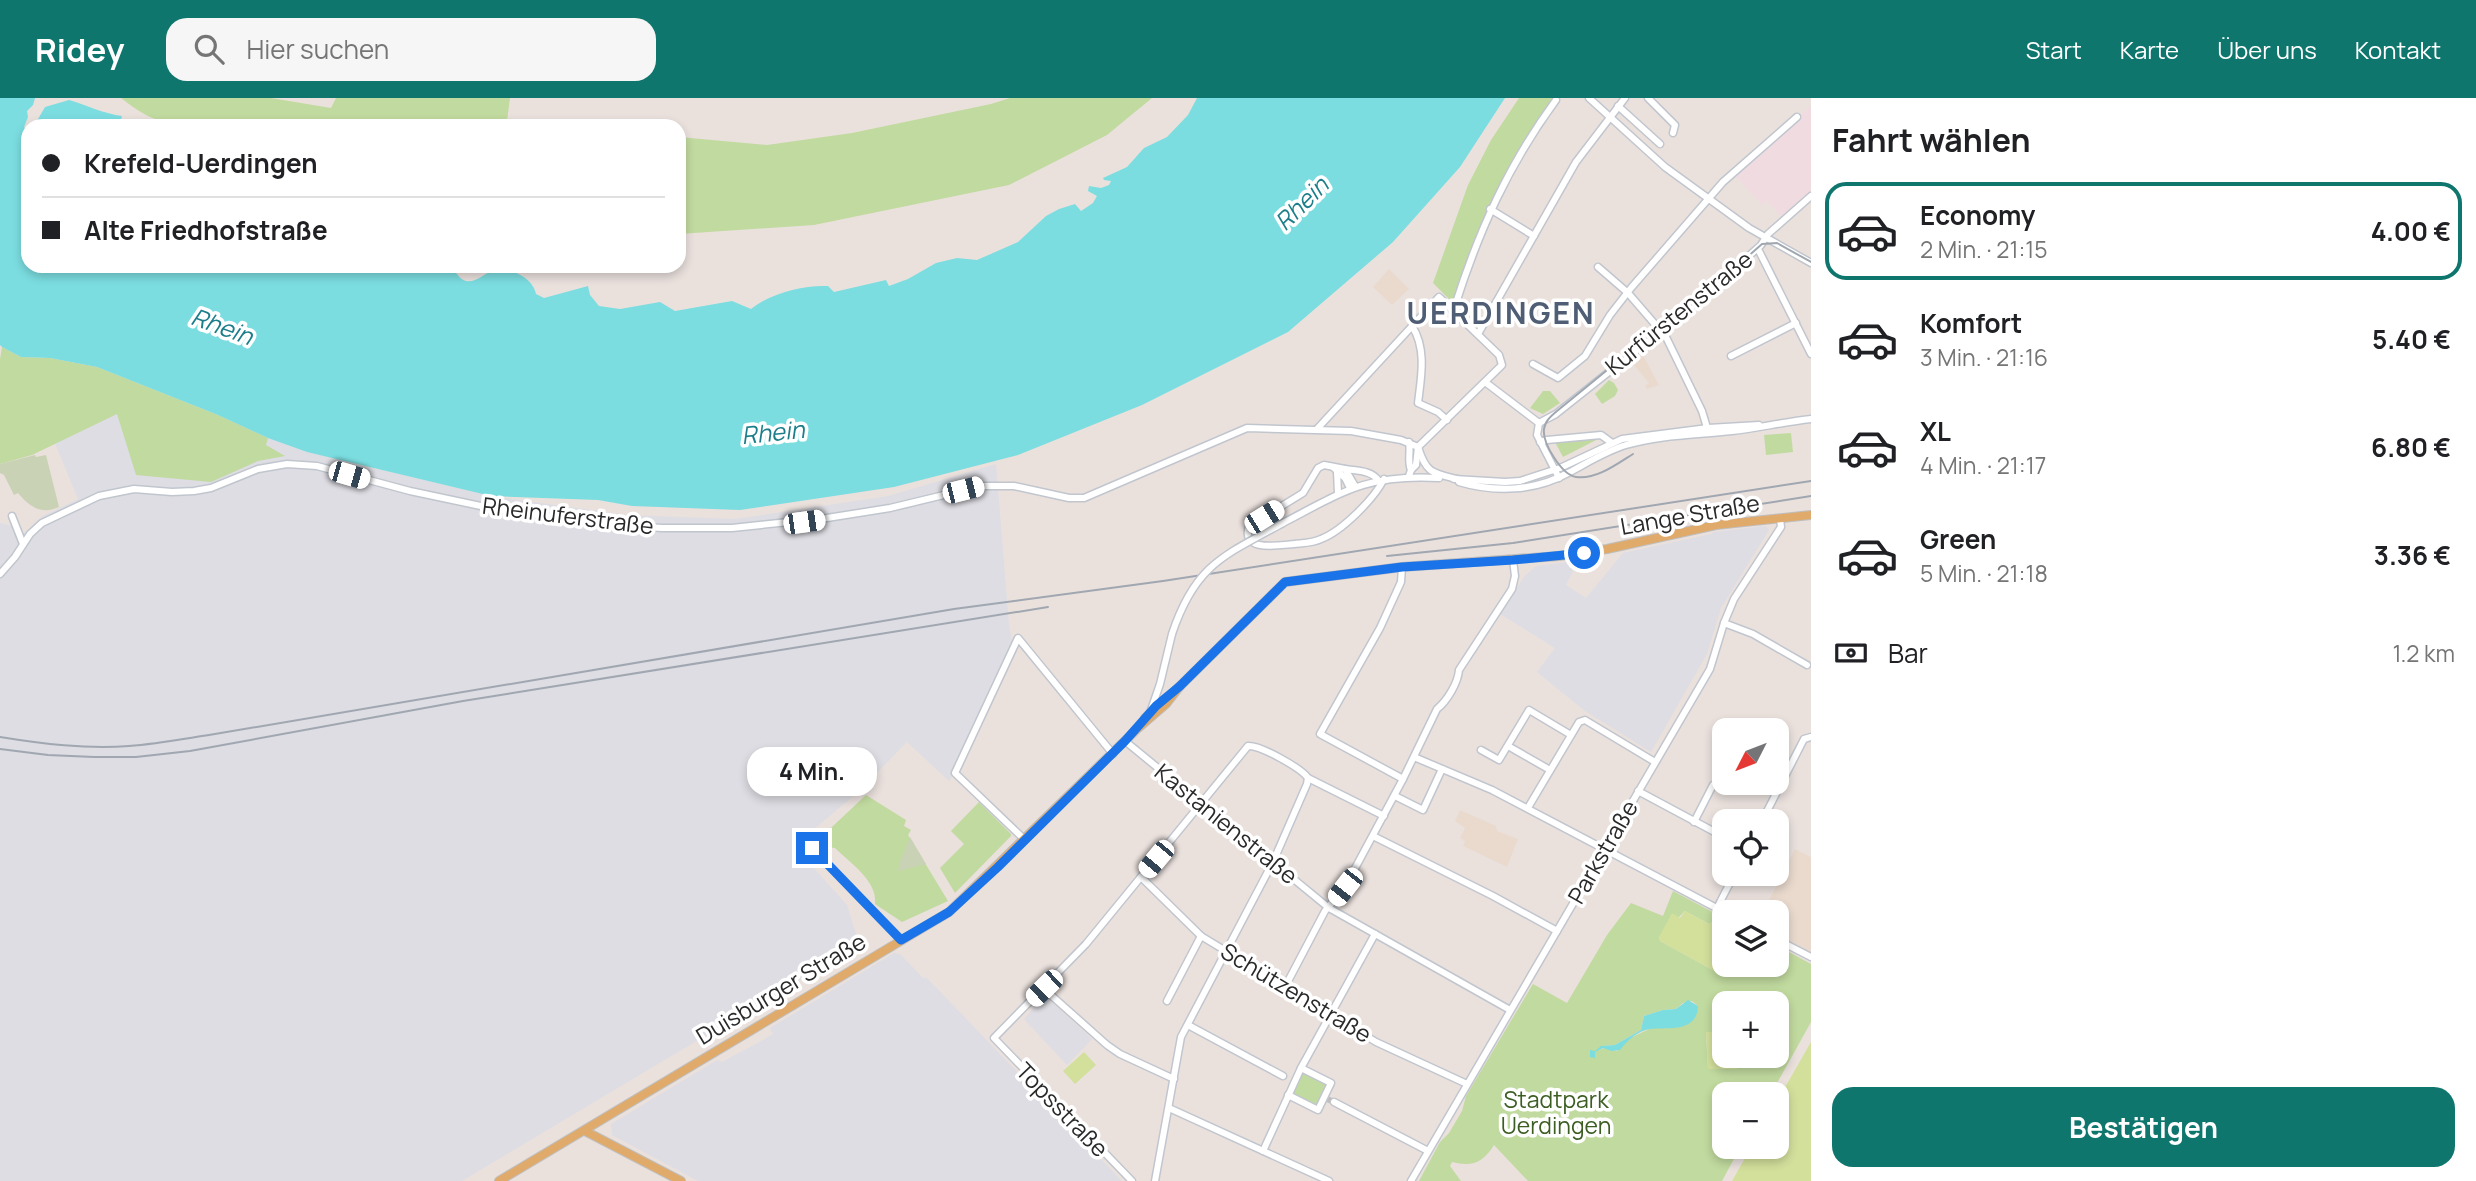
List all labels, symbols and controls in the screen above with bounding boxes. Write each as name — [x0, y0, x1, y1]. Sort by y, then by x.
search box — [166, 18, 656, 81]
text: Ridey — [35, 27, 124, 72]
icon: search — [190, 30, 228, 68]
text: Hier suchen — [246, 31, 389, 67]
text: Start — [2026, 33, 2082, 66]
text: Karte — [2120, 33, 2179, 66]
text: Über uns — [2217, 33, 2317, 66]
text: Kontakt — [2355, 33, 2441, 66]
text: Fahrt wählen — [1832, 118, 2031, 162]
text: Krefeld-Uerdingen — [84, 145, 317, 181]
water label: Rhein — [1267, 168, 1336, 237]
text: Economy — [1920, 197, 2035, 233]
icon: car — [1836, 200, 1899, 263]
text: Alte Friedhofstraße — [84, 212, 328, 248]
text: 4.00 € — [2371, 213, 2451, 249]
text: 2 Min. · 21:15 — [1920, 233, 2048, 265]
street label: Kurfürstenstraße — [1598, 243, 1759, 382]
district label: UERDINGEN — [1407, 292, 1595, 333]
water label: Rhein — [187, 299, 259, 352]
text: Komfort — [1920, 305, 2022, 341]
icon: car — [1836, 308, 1899, 371]
text: 5.40 € — [2372, 321, 2451, 357]
text: 3 Min. · 21:16 — [1920, 341, 2048, 373]
water label: Rhein — [740, 412, 807, 451]
text: XL — [1920, 413, 1951, 449]
icon: car — [1836, 416, 1899, 479]
text: 6.80 € — [2371, 429, 2451, 465]
text: 4 Min. · 21:17 — [1920, 449, 2046, 481]
car — [326, 459, 373, 491]
car — [941, 475, 986, 505]
street label: Lange Straße — [1618, 486, 1762, 542]
street label: Rheinuferstraße — [481, 489, 656, 541]
car — [1241, 497, 1288, 537]
car — [782, 509, 827, 535]
text: Green — [1920, 521, 1996, 557]
icon: car — [1836, 524, 1899, 587]
route start — [1568, 537, 1600, 569]
text: 3.36 € — [2374, 537, 2451, 573]
text: 5 Min. · 21:18 — [1920, 557, 2048, 589]
icon: cash — [1832, 634, 1870, 672]
text: Bar — [1888, 635, 1928, 671]
text: 1.2 km — [2392, 637, 2455, 669]
north arrow — [1712, 718, 1788, 794]
map controls — [1712, 718, 1789, 1159]
callout: 4 Min. — [747, 746, 877, 796]
text: 4 Min. — [779, 755, 845, 787]
street label: Kastanienstraße — [1148, 756, 1305, 891]
street label: Parkstraße — [1560, 794, 1645, 909]
button: locate — [1712, 809, 1789, 886]
route end — [796, 832, 828, 864]
car — [1135, 836, 1178, 882]
car — [1324, 864, 1367, 910]
button: layers — [1712, 900, 1789, 977]
street label: Duisburger Straße — [690, 925, 871, 1052]
street label: Schützenstraße — [1215, 935, 1378, 1050]
car — [1022, 966, 1067, 1010]
button: + — [1712, 991, 1789, 1068]
street label: Topsstraße — [1009, 1055, 1116, 1164]
button: − — [1712, 1082, 1789, 1159]
park label: Stadtpark Uerdingen — [1501, 1083, 1611, 1141]
button: Bestätigen — [1832, 1087, 2455, 1167]

